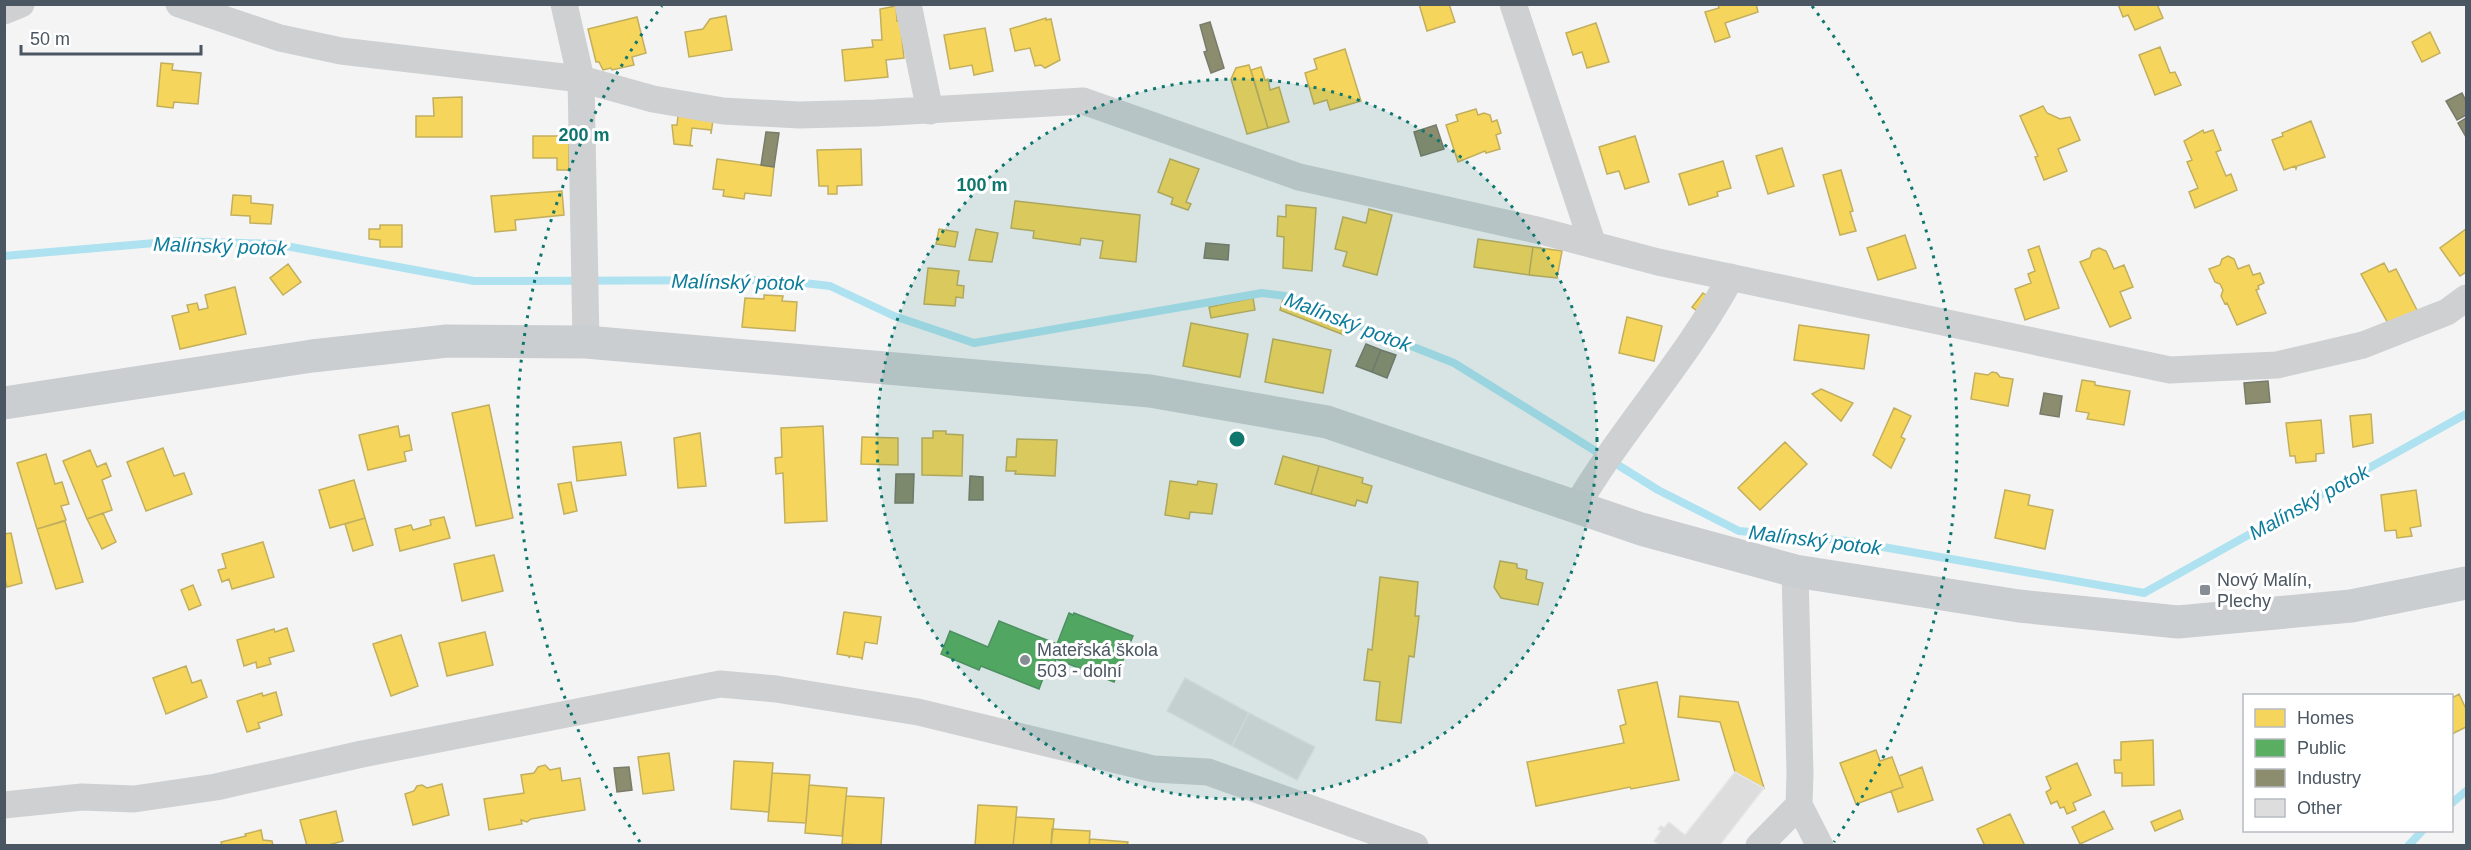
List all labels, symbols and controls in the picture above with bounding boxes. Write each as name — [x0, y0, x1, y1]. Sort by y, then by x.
scale bar — [21, 18, 201, 56]
text: 50 m — [30, 29, 70, 49]
text: 200 m — [558, 125, 610, 145]
text: 100 m — [956, 175, 1008, 195]
water label: Malínský potok — [153, 233, 288, 259]
water label: Malínský potok — [671, 270, 806, 294]
water label: Malínský potok — [1282, 288, 1415, 357]
centre of rings — [1227, 429, 1247, 449]
water label: Malínský potok — [2245, 460, 2374, 544]
water label: Malínský potok — [1747, 521, 1884, 559]
place label: Nový Malín, Plechy — [2217, 570, 2312, 611]
marker: Nový Malín, Plechy — [2198, 583, 2212, 597]
place label: Mateřská škola 503 - dolní — [1037, 640, 1159, 681]
marker: Mateřská škola 503 - dolní — [1018, 653, 1032, 667]
legend — [2243, 694, 2453, 832]
text: Homes — [2297, 708, 2354, 728]
text: Public — [2297, 738, 2346, 758]
text: Industry — [2297, 768, 2361, 788]
text: Other — [2297, 798, 2342, 818]

